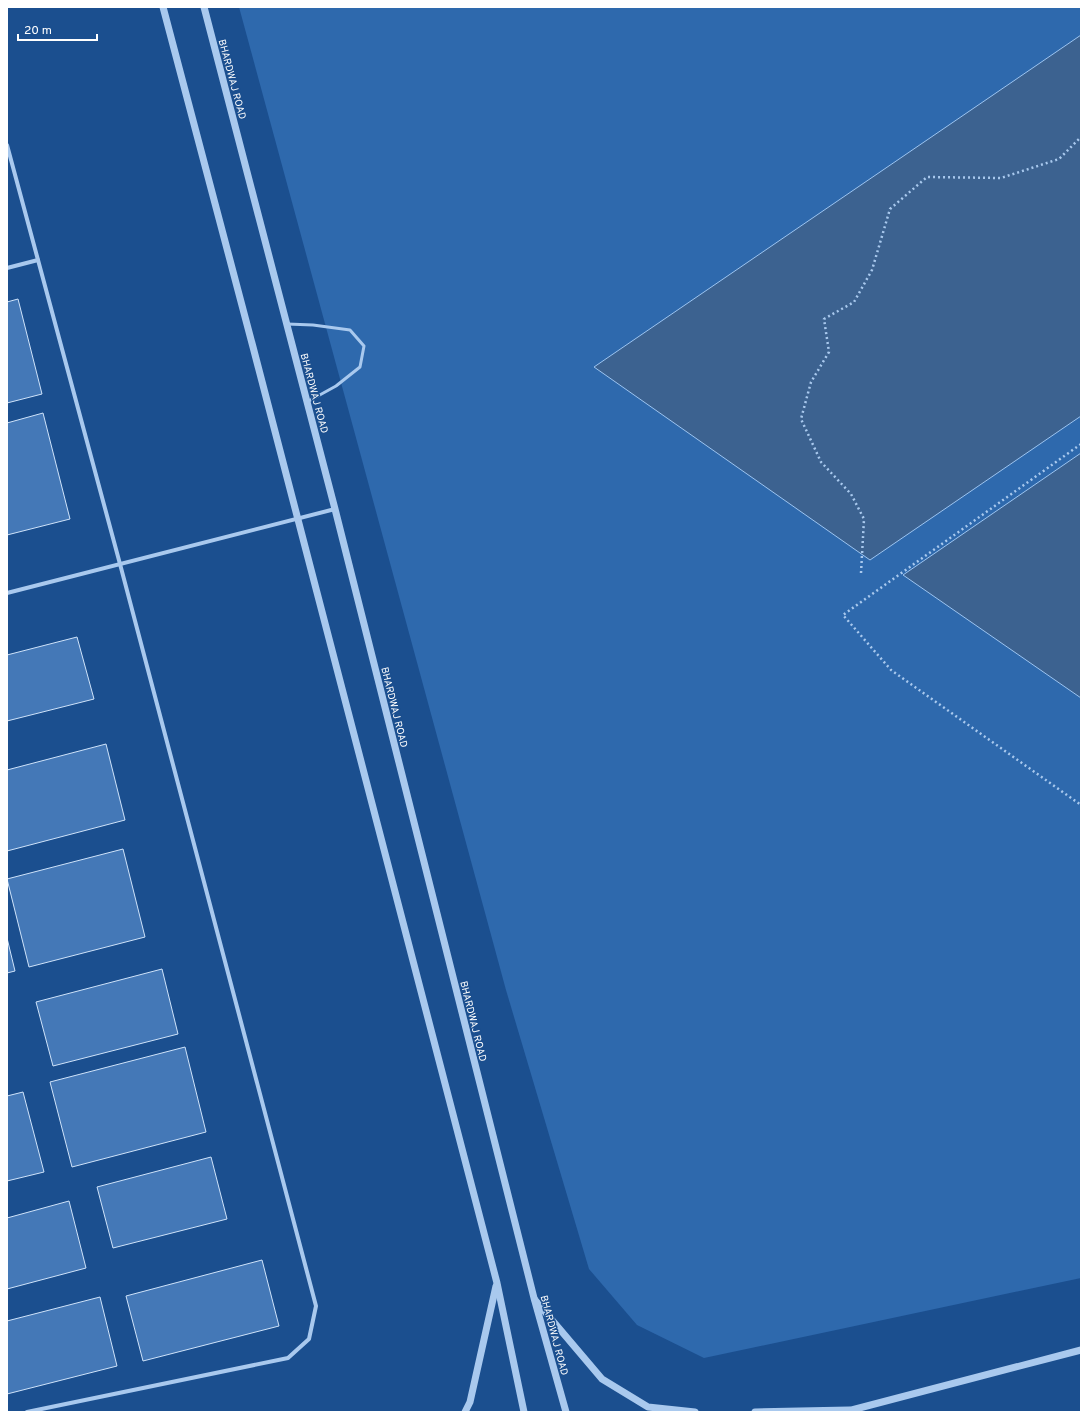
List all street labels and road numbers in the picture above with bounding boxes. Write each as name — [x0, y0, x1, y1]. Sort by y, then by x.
street label: BHARDWAJ ROAD — [215, 38, 249, 121]
street label: BHARDWAJ ROAD — [297, 352, 331, 435]
street label: BHARDWAJ ROAD — [377, 666, 410, 749]
street label: BHARDWAJ ROAD — [456, 980, 489, 1063]
street label: BHARDWAJ ROAD — [537, 1294, 571, 1377]

